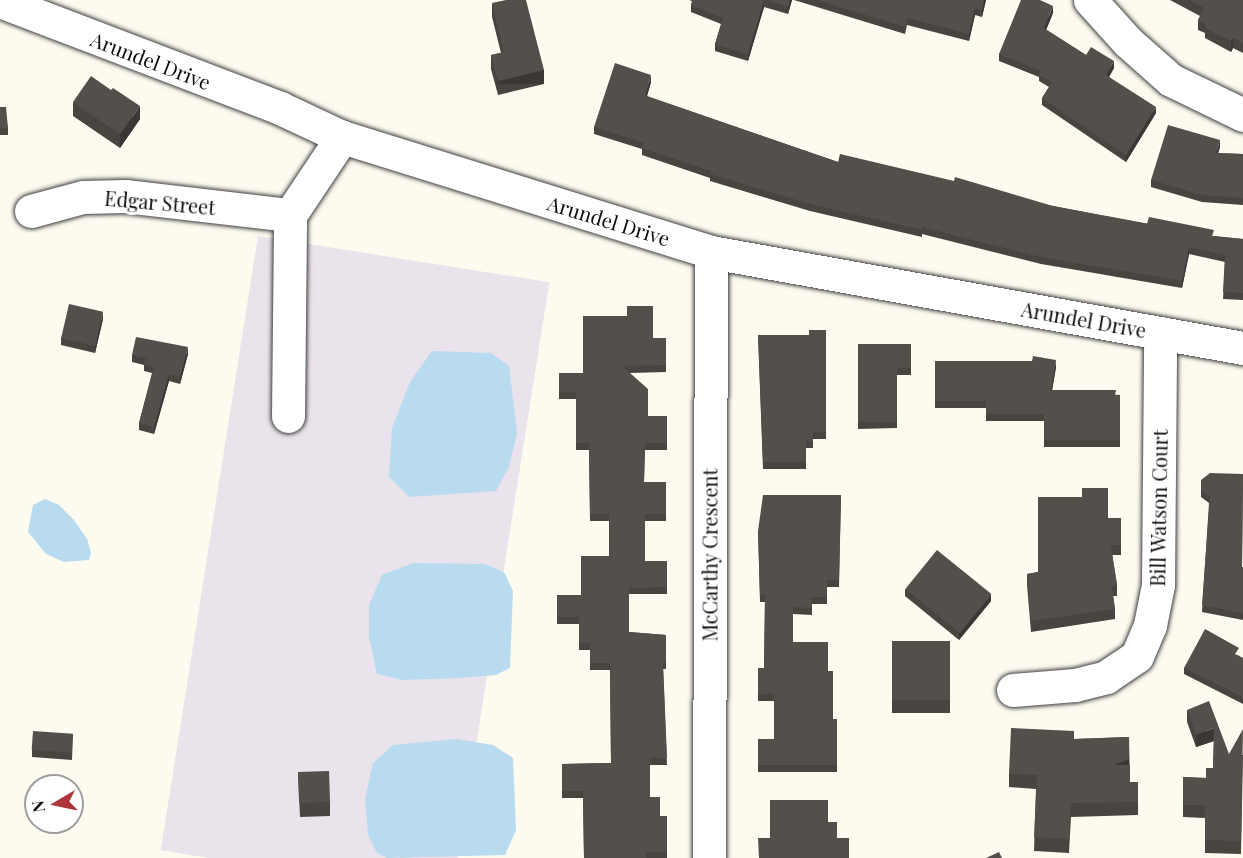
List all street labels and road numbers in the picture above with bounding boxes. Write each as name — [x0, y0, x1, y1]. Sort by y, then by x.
street label: Arundel Drive — [88, 26, 214, 94]
street label: Edgar Street — [103, 185, 217, 219]
street label: Arundel Drive — [545, 190, 673, 250]
street label: Arundel Drive — [1020, 296, 1148, 342]
street label: Bill Watson Court — [1145, 429, 1171, 587]
street label: McCarthy Crescent — [697, 468, 721, 642]

